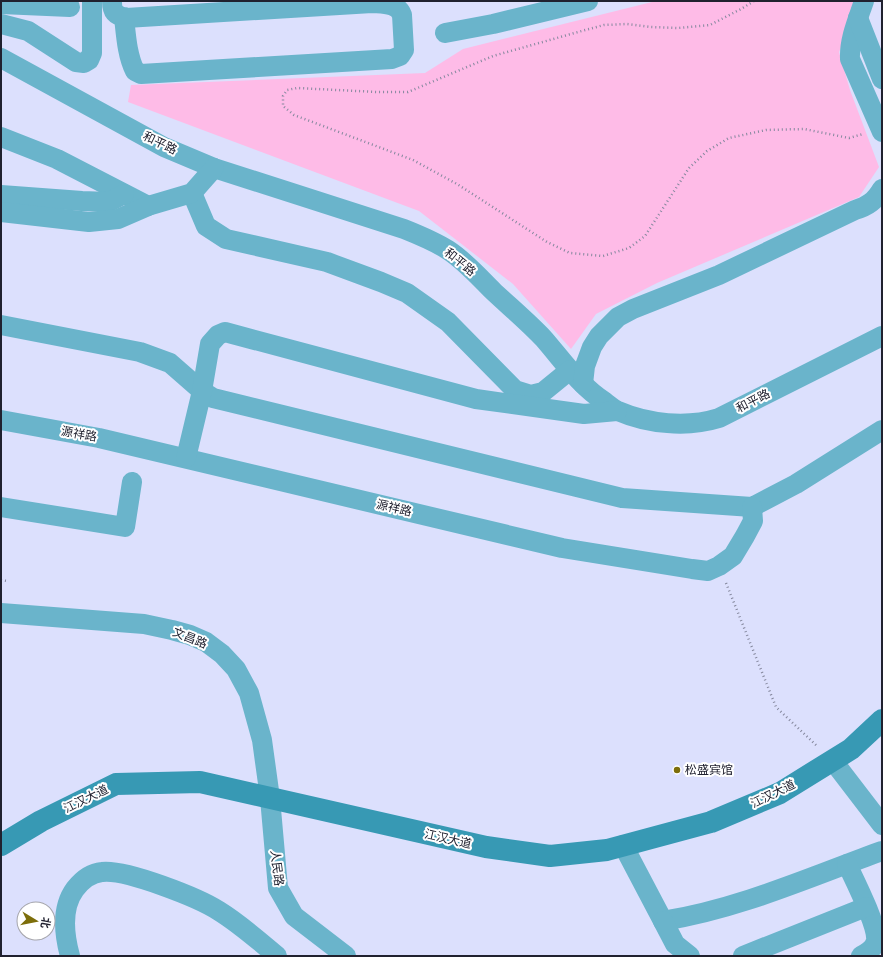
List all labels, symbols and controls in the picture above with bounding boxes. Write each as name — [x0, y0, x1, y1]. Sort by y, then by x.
street label: 和平路 — [141, 129, 179, 157]
street label: 和平路 — [442, 245, 478, 279]
street label: 和平路 — [734, 387, 772, 415]
street label: 源祥路 — [60, 424, 98, 444]
street label: 源祥路 — [375, 497, 413, 519]
street label: 文昌路 — [171, 625, 209, 651]
place label: 松盛宾馆 — [685, 763, 733, 777]
marker: 松盛宾馆 — [672, 765, 682, 775]
street label: 江汉大道 — [748, 777, 798, 811]
street label: 江汉大道 — [61, 782, 111, 816]
street label: 江汉大道 — [423, 827, 473, 851]
street label: 人民路 — [268, 849, 286, 887]
north arrow — [16, 901, 56, 941]
text: 北 — [39, 916, 53, 929]

